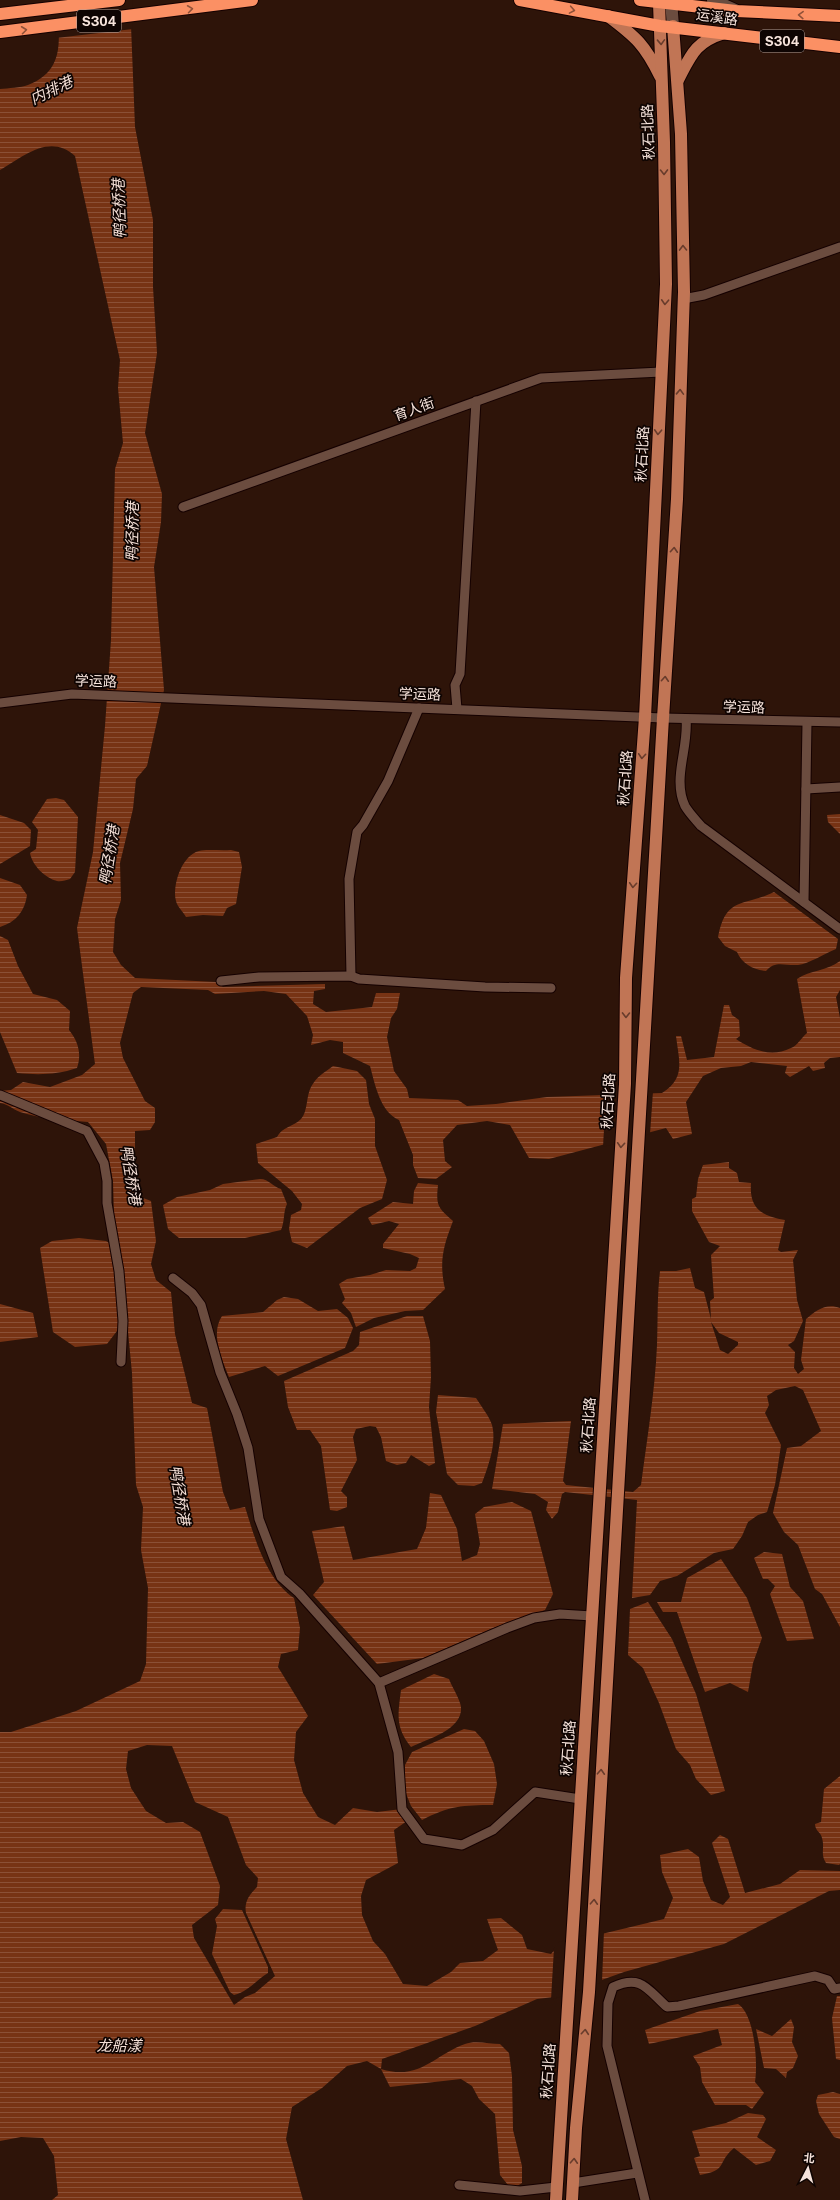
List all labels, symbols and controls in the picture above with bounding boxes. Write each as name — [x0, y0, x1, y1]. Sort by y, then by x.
one-way arrow — [187, 5, 193, 14]
one-way arrow — [569, 5, 575, 13]
street label: 运溪路 — [695, 6, 739, 28]
road number: S304 — [77, 10, 121, 32]
one-way arrow — [798, 11, 804, 19]
one-way arrow — [21, 25, 27, 34]
road number: S304 — [760, 30, 804, 52]
one-way arrow — [656, 39, 665, 45]
water label: 内排港 — [27, 72, 77, 108]
street label: 秋石北路 — [639, 104, 657, 160]
one-way arrow — [660, 169, 668, 175]
water label: 鸭径桥港 — [109, 177, 129, 239]
one-way arrow — [679, 245, 687, 251]
one-way arrow — [660, 299, 669, 305]
one-way arrow — [676, 389, 685, 395]
street label: 育人街 — [392, 394, 436, 424]
street label: 秋石北路 — [633, 426, 651, 482]
one-way arrow — [653, 429, 662, 435]
water label: 鸭径桥港 — [123, 500, 141, 562]
one-way arrow — [669, 547, 678, 553]
street label: 学运路 — [75, 672, 117, 690]
one-way arrow — [661, 676, 670, 682]
street label: 学运路 — [399, 685, 441, 703]
street label: 学运路 — [723, 698, 765, 716]
street label: 秋石北路 — [615, 750, 635, 806]
one-way arrow — [638, 753, 647, 759]
water label: 鸭径桥港 — [96, 822, 122, 886]
one-way arrow — [628, 882, 637, 888]
one-way arrow — [622, 1012, 630, 1018]
street label: 秋石北路 — [599, 1073, 617, 1129]
one-way arrow — [616, 1142, 625, 1148]
water label: 鸭径桥港 — [118, 1144, 144, 1208]
street label: 秋石北路 — [578, 1397, 598, 1453]
water label: 鸭径桥港 — [167, 1464, 193, 1528]
street label: 秋石北路 — [558, 1720, 578, 1776]
one-way arrow — [597, 1769, 606, 1775]
one-way arrow — [590, 1899, 599, 1905]
one-way arrow — [581, 2029, 590, 2035]
water label: 龙船漾 — [96, 2037, 143, 2054]
street label: 秋石北路 — [538, 2043, 558, 2099]
north arrow — [788, 2148, 828, 2188]
text: 北 — [803, 2152, 815, 2165]
one-way arrow — [570, 2158, 579, 2164]

